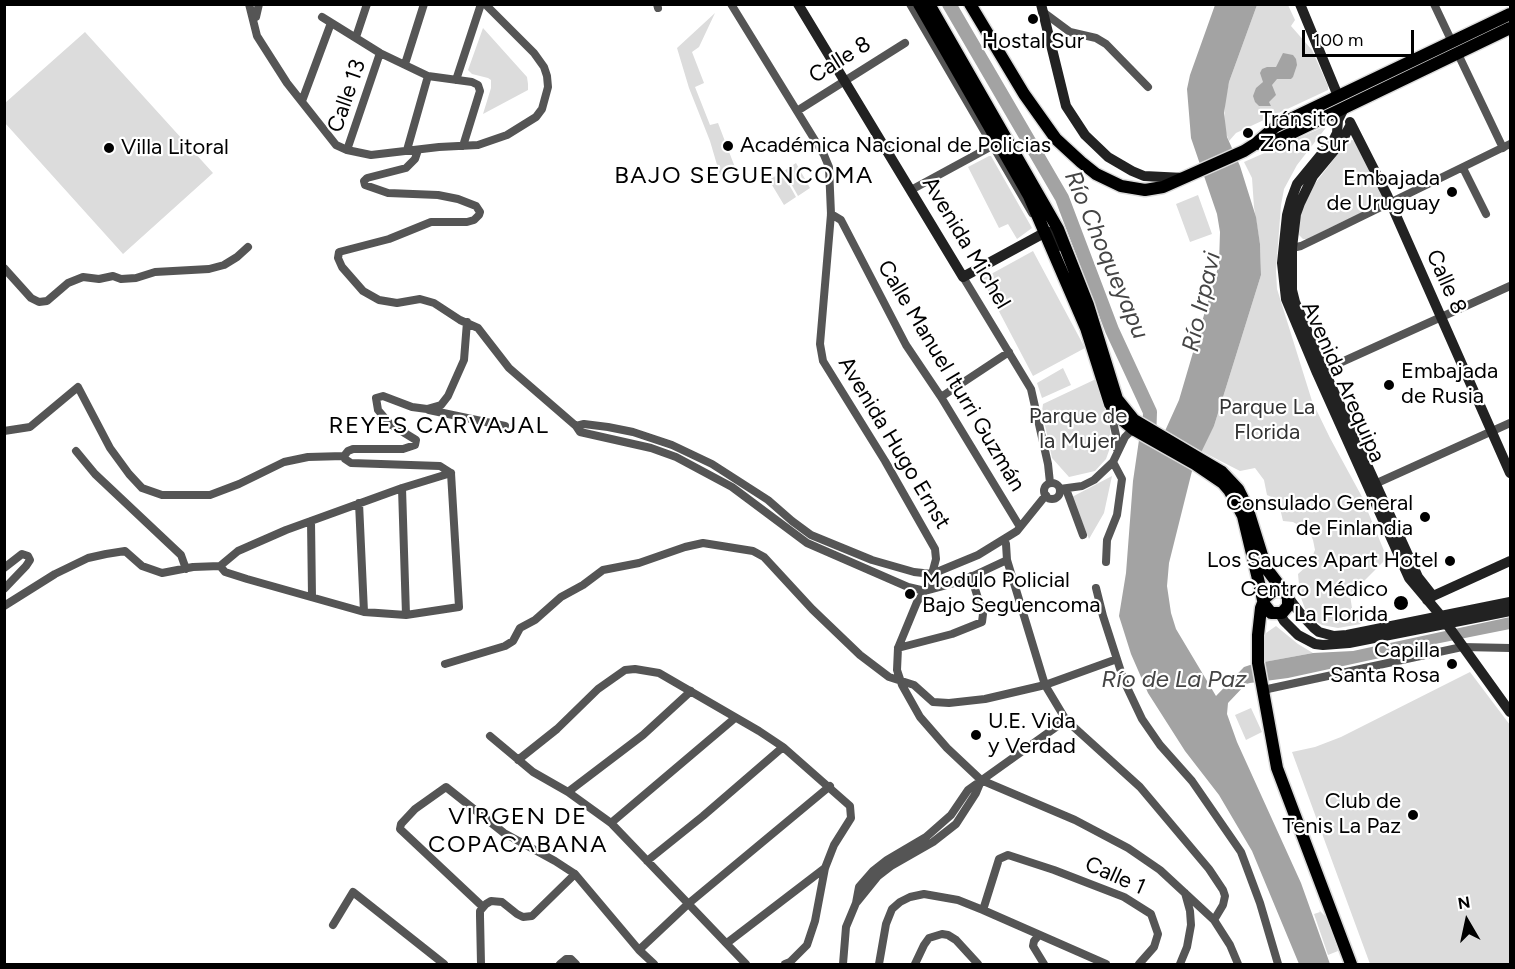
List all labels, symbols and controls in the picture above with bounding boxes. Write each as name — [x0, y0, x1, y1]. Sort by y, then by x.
marker: Hostal Sur — [1026, 12, 1040, 26]
scale bar — [1305, 18, 1418, 56]
place label: Hostal Sur — [982, 29, 1084, 55]
text: 100 m — [1313, 29, 1363, 51]
street label: Calle 8 — [804, 31, 876, 89]
street label: Calle 13 — [322, 56, 372, 136]
place label: Tránsito Zona Sur — [1260, 107, 1349, 158]
marker: Tránsito Zona Sur — [1241, 126, 1255, 140]
place label: Académica Nacional de Policias — [740, 133, 1051, 159]
place label: Villa Litoral — [121, 135, 229, 161]
marker: Académica Nacional de Policias — [721, 139, 735, 153]
marker: Villa Litoral — [102, 141, 116, 155]
district label: BAJO SEGUENCOMA — [614, 162, 874, 190]
place label: Embajada de Uruguay — [1327, 166, 1440, 218]
water label: Río Choqueyapu — [1058, 167, 1154, 343]
street label: Avenida Michel — [916, 172, 1016, 314]
marker: Embajada de Uruguay — [1445, 185, 1459, 199]
street label: Calle 8 — [1420, 246, 1472, 318]
water label: Río Irpavi — [1177, 249, 1227, 355]
street label: Calle Manuel Iturri Guzmán — [871, 256, 1031, 496]
street label: Avenida Arequipa — [1296, 297, 1390, 467]
street label: Avenida Hugo Ernst — [832, 352, 956, 534]
place label: Embajada de Rusia — [1401, 359, 1498, 410]
marker: Embajada de Rusia — [1382, 378, 1396, 392]
park label: Parque La Florida — [1219, 395, 1315, 446]
park label: Parque de la Mujer — [1029, 404, 1127, 456]
district label: REYES CARVAJAL — [328, 412, 550, 440]
place label: Consulado General de Finlandia — [1226, 491, 1413, 542]
marker: Consulado General de Finlandia — [1418, 510, 1432, 524]
place label: Los Sauces Apart Hotel — [1207, 548, 1438, 574]
marker: Los Sauces Apart Hotel — [1443, 554, 1457, 568]
place label: Modulo Policial Bajo Seguencoma — [922, 568, 1100, 620]
place label: Centro Médico La Florida — [1241, 577, 1388, 628]
marker: Modulo Policial Bajo Seguencoma — [903, 587, 917, 601]
marker: Centro Médico La Florida — [1392, 594, 1410, 612]
place label: Capilla Santa Rosa — [1330, 638, 1440, 690]
marker: Capilla Santa Rosa — [1445, 657, 1459, 671]
water label: Río de La Paz — [1101, 666, 1247, 694]
place label: U.E. Vida y Verdad — [988, 709, 1076, 760]
marker: U.E. Vida y Verdad — [969, 728, 983, 742]
place label: Club de Tenis La Paz — [1283, 789, 1401, 840]
district label: VIRGEN DE COPACABANA — [428, 803, 608, 859]
marker: Club de Tenis La Paz — [1406, 808, 1420, 822]
street label: Calle 1 — [1081, 851, 1149, 901]
north arrow — [1437, 891, 1497, 951]
text: N — [1457, 892, 1472, 913]

